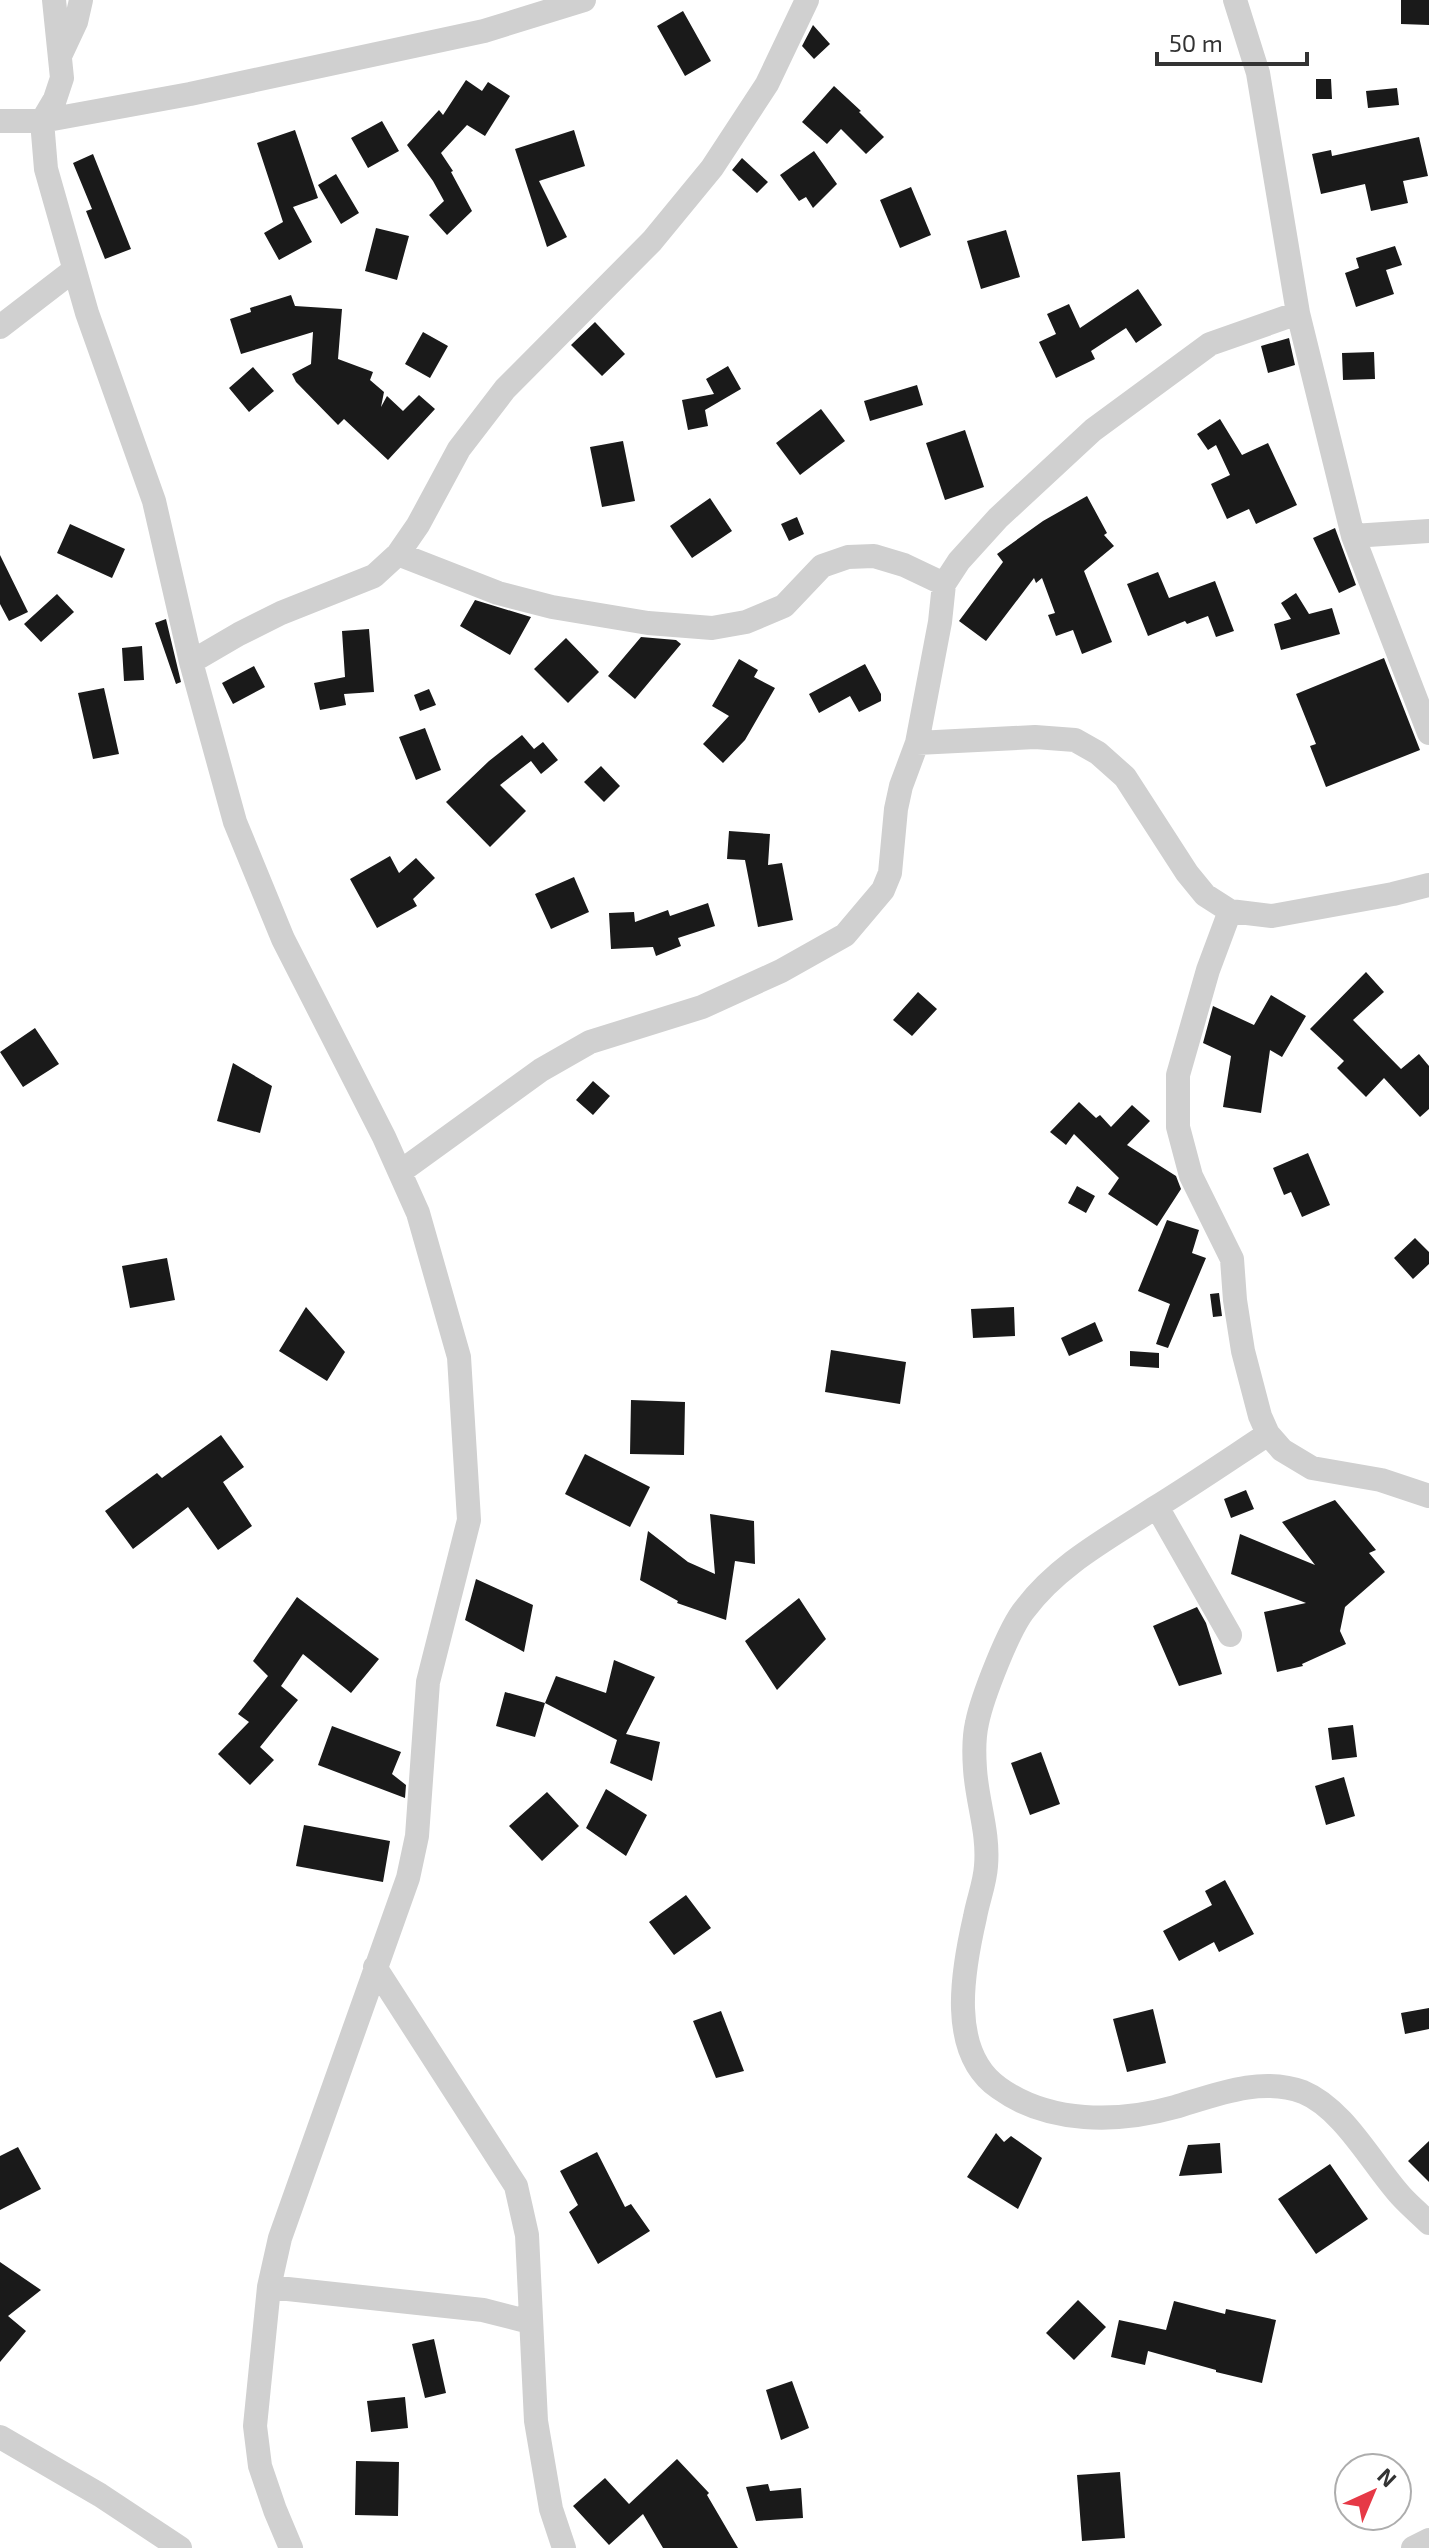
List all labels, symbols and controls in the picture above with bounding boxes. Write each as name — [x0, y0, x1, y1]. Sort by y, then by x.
scale bar — [1157, 16, 1307, 66]
text: 50 m — [1169, 28, 1223, 57]
north arrow — [1333, 2452, 1413, 2532]
text: N — [1373, 2462, 1402, 2492]

